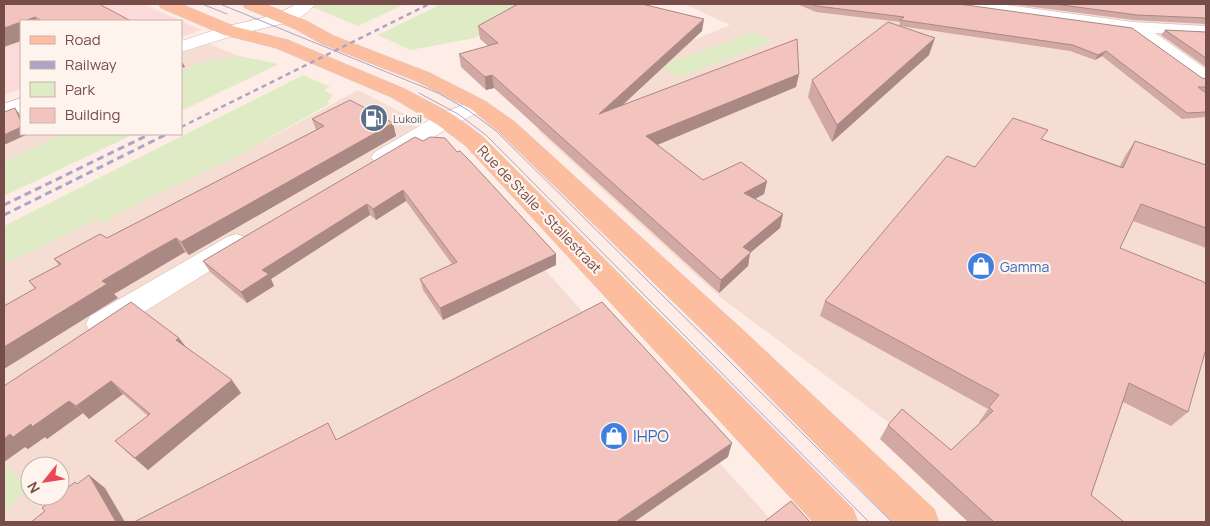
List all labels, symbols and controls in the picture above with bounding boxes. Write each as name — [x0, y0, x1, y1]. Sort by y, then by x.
legend — [20, 20, 182, 135]
text: Road — [65, 29, 101, 50]
text: Railway — [65, 54, 117, 75]
text: Park — [65, 79, 95, 100]
fuel station icon: Lukoil — [359, 103, 389, 133]
text: Building — [65, 104, 120, 125]
place label: Lukoil — [393, 111, 422, 126]
street label: Rue de Stalle - Stallestraat — [474, 141, 607, 277]
shop icon: Gamma — [966, 251, 996, 281]
place label: Gamma — [1000, 257, 1049, 276]
shop icon: IHPO — [599, 421, 629, 451]
place label: IHPO — [633, 425, 669, 447]
north arrow — [20, 456, 70, 506]
text: N — [23, 479, 44, 497]

